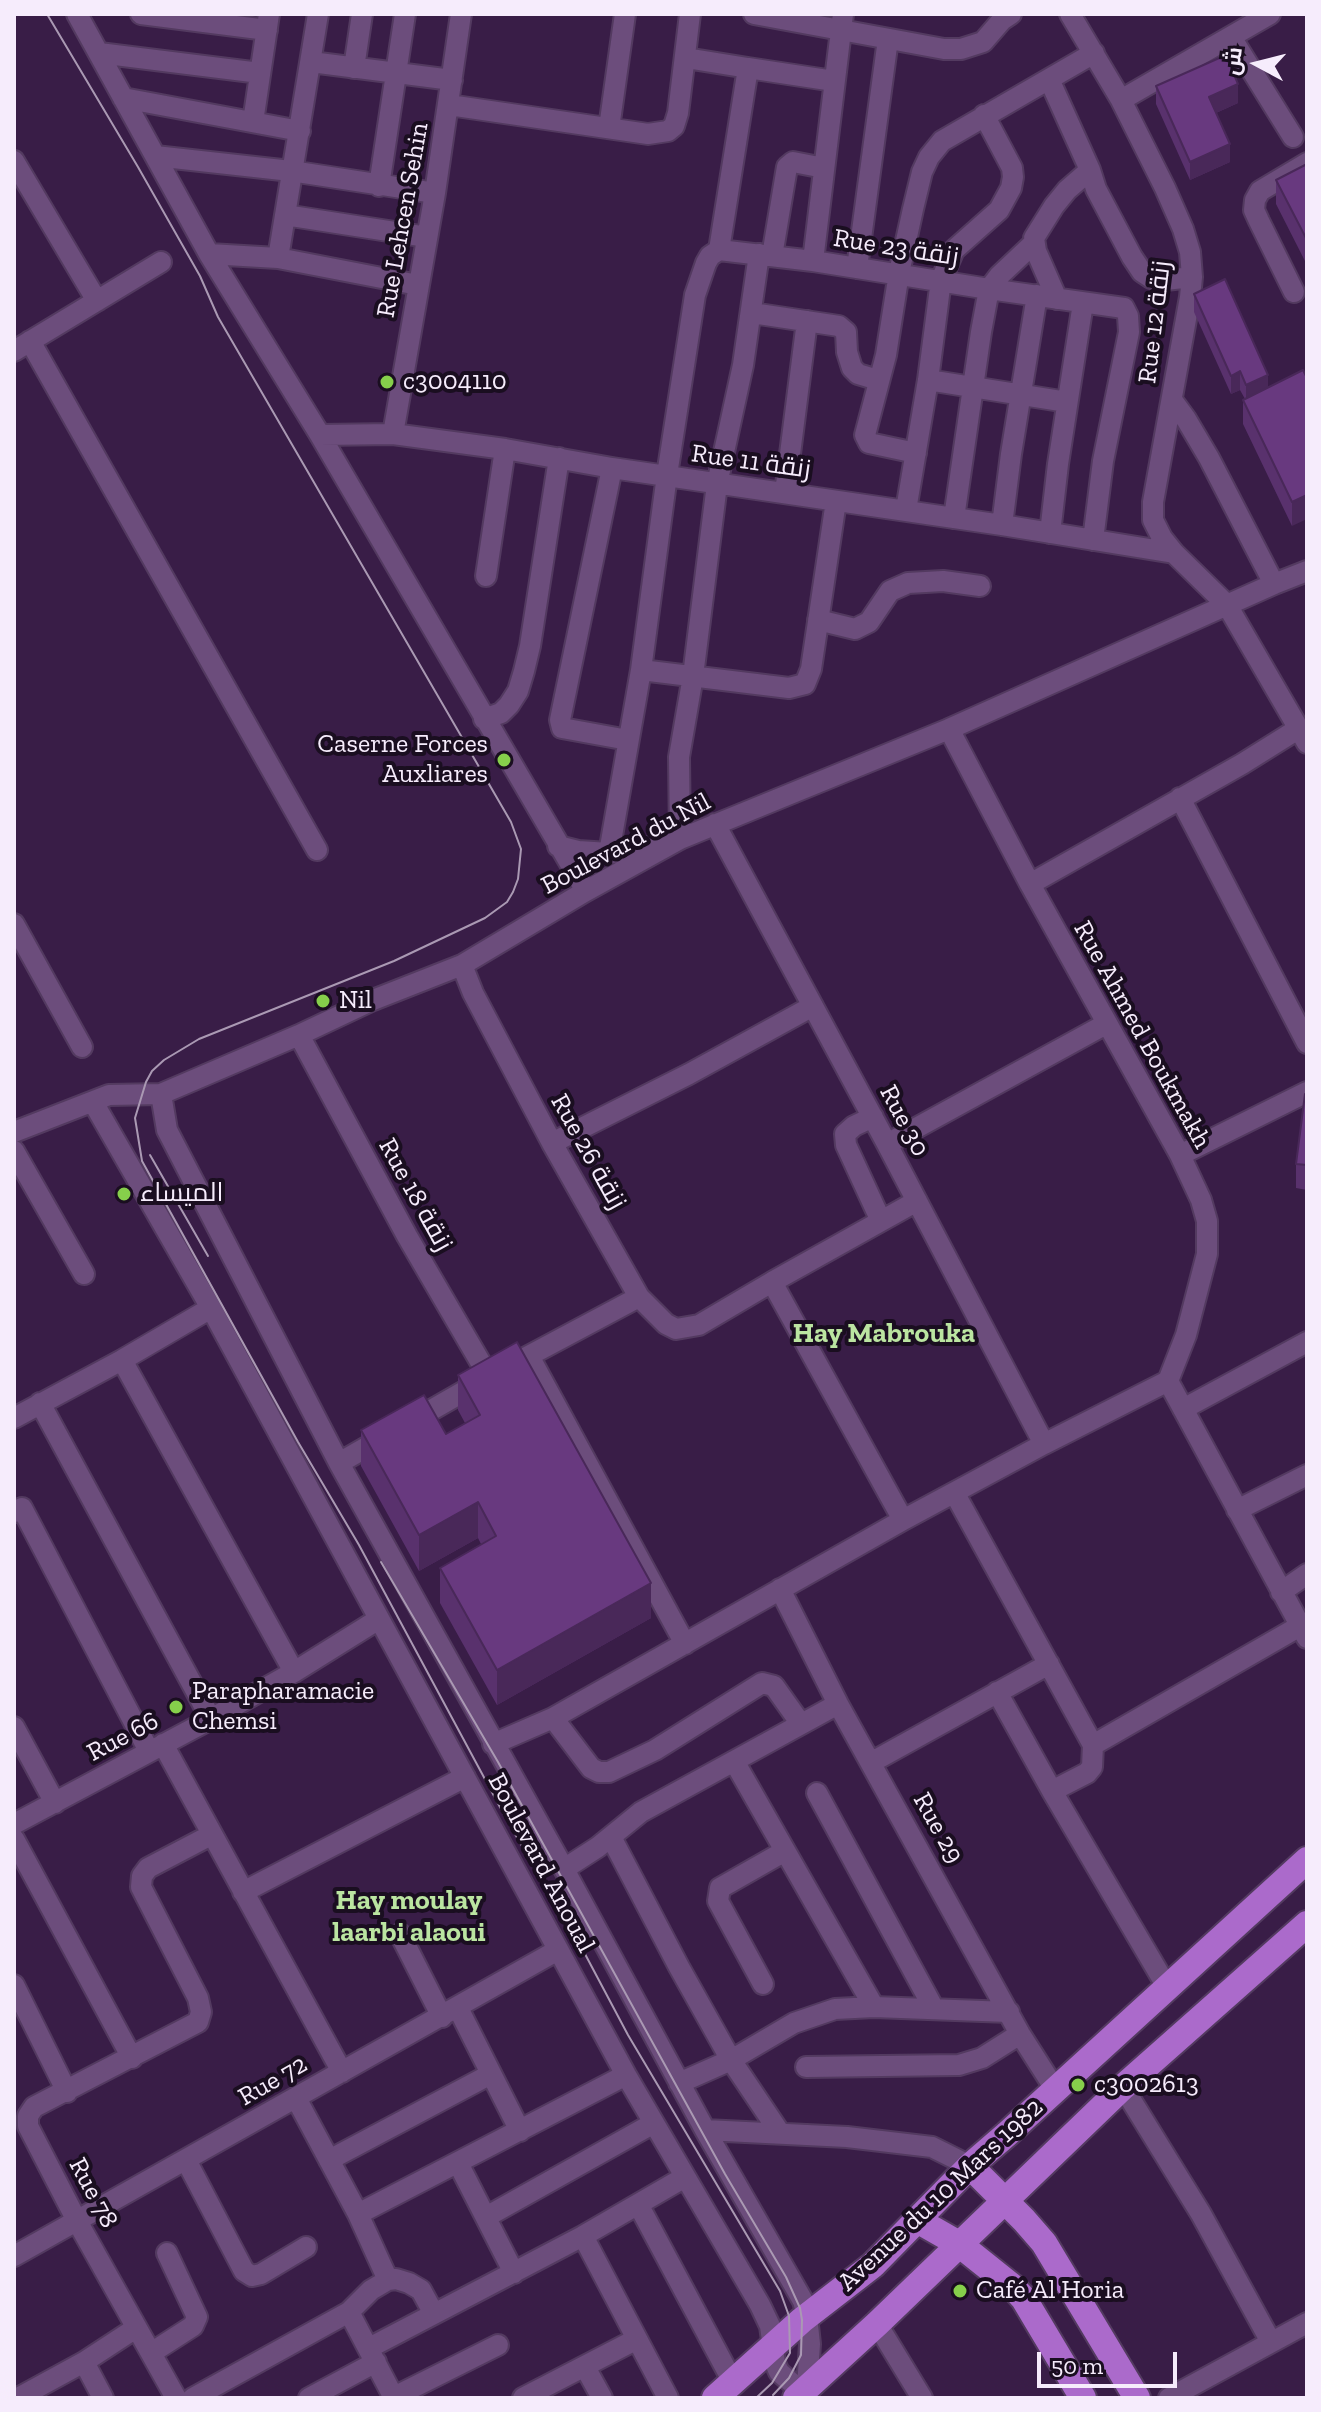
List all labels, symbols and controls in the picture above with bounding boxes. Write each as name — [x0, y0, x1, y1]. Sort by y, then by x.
north arrow — [1217, 24, 1297, 104]
text: ش — [1218, 45, 1248, 77]
street label: Rue Lehcen Sehin — [370, 120, 436, 320]
street label: Rue 23 زنقة — [831, 223, 961, 273]
street label: Rue 12 زنقة — [1132, 259, 1178, 385]
place label: c3004110 — [403, 366, 507, 398]
marker: c3004110 — [378, 373, 396, 391]
street label: Rue 11 زنقة — [689, 438, 813, 486]
place label: Caserne Forces Auxliares — [317, 729, 488, 790]
marker: Caserne Forces Auxliares — [495, 751, 513, 769]
street label: Boulevard du Nil — [536, 786, 716, 902]
street label: Rue Ahmed Boukmakh — [1066, 916, 1218, 1154]
place label: Nil — [339, 985, 372, 1017]
marker: Nil — [314, 992, 332, 1010]
street label: Rue 30 — [872, 1080, 936, 1162]
street label: Rue 26 زنقة — [544, 1089, 632, 1215]
street label: Rue 18 زنقة — [371, 1133, 459, 1257]
place label: الميساء — [140, 1178, 224, 1210]
marker: الميساء — [115, 1185, 133, 1203]
district label: Hay Mabrouka — [793, 1317, 975, 1351]
place label: Parapharamacie Chemsi — [192, 1676, 374, 1738]
marker: Parapharamacie Chemsi — [167, 1698, 185, 1716]
street label: Rue 66 — [82, 1705, 164, 1769]
street label: Boulevard Anoual — [481, 1768, 601, 1958]
street label: Rue 29 — [906, 1787, 970, 1869]
district label: Hay moulay laarbi alaoui — [332, 1884, 486, 1950]
street label: Rue 72 — [233, 2049, 313, 2113]
place label: c3002613 — [1094, 2069, 1199, 2101]
marker: c3002613 — [1069, 2076, 1087, 2094]
street label: Avenue du 10 Mars 1982 — [832, 2092, 1050, 2298]
street label: Rue 78 — [62, 2153, 124, 2233]
place label: Café Al Horia — [976, 2275, 1124, 2307]
marker: Café Al Horia — [951, 2282, 969, 2300]
scale bar — [1041, 2336, 1181, 2386]
text: 50 m — [1051, 2351, 1103, 2380]

